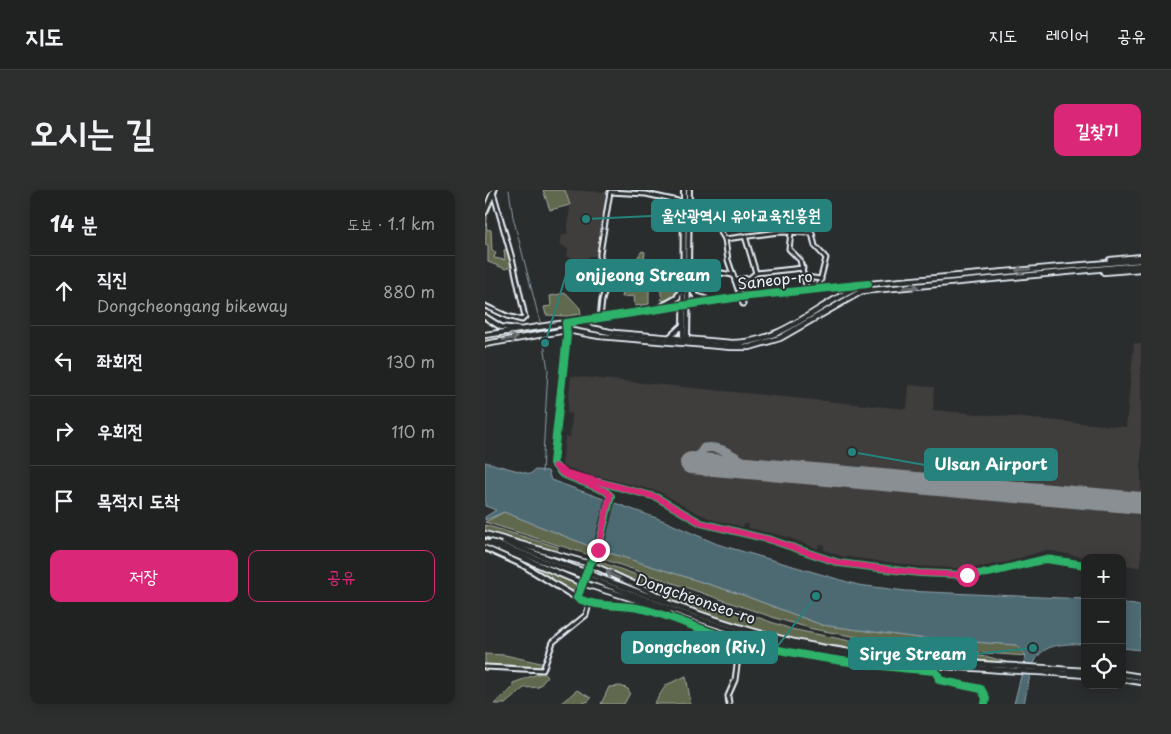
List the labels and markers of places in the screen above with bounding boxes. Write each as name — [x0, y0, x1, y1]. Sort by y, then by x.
callout: 울산광역시 유아교육진흥원 — [652, 200, 831, 231]
callout: onjjeong Stream — [566, 260, 720, 291]
callout: Ulsan Airport — [925, 449, 1057, 480]
callout: Dongcheon (Riv.) — [622, 632, 777, 663]
callout: Sirye Stream — [849, 638, 976, 669]

